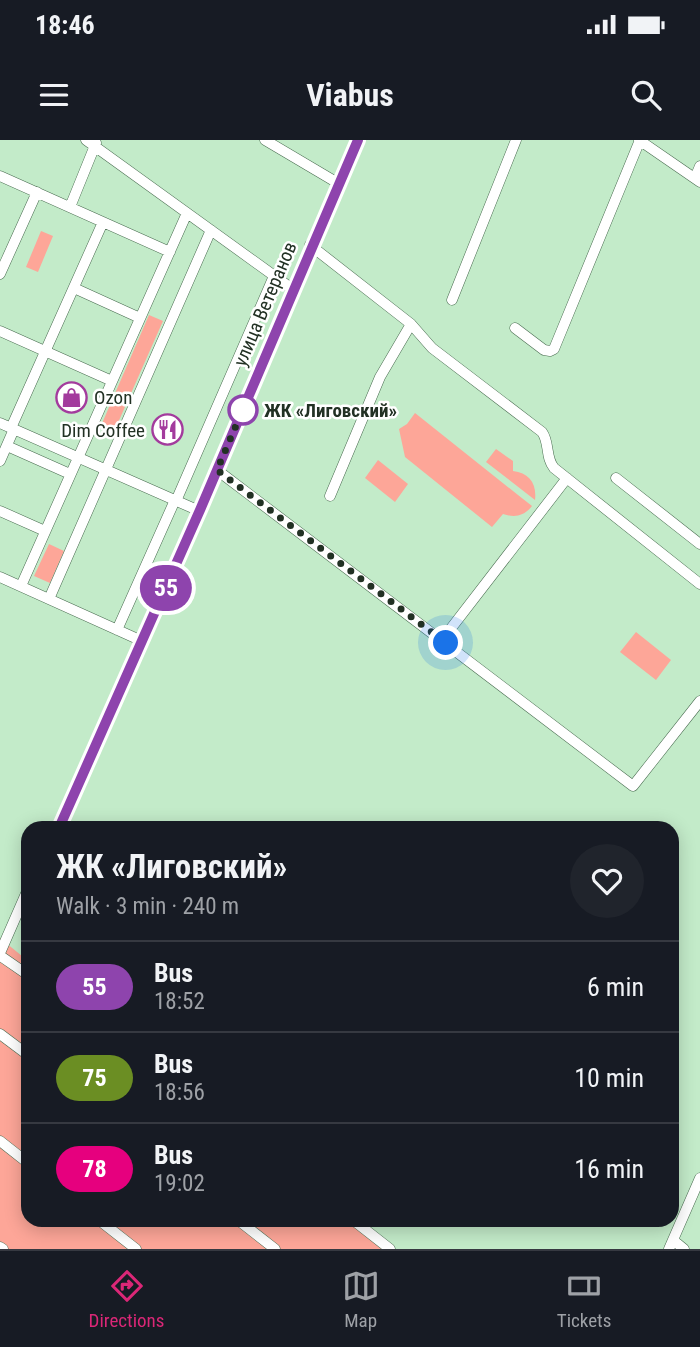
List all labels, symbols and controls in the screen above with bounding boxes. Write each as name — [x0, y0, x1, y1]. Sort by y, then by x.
text: 18:46 — [35, 10, 95, 40]
icon: menu — [35, 76, 73, 114]
text: Viabus — [306, 76, 394, 114]
icon: search — [627, 76, 665, 114]
street label: улица Ветеранов — [228, 238, 302, 370]
shop icon: Ozon — [54, 380, 88, 414]
place label: Ozon — [94, 386, 132, 409]
marker: ЖК «Лиговский» — [228, 395, 258, 425]
place label: ЖК «Лиговский» — [264, 399, 397, 422]
restaurant icon: Dim Coffee — [151, 413, 185, 447]
place label: Dim Coffee — [61, 419, 145, 442]
line badge: 55 — [134, 565, 198, 611]
text: 55 — [154, 574, 178, 602]
your location — [428, 625, 463, 660]
button: heart — [570, 844, 644, 918]
text: ЖК «Лиговский» — [56, 847, 287, 886]
text: Walk · 3 min · 240 m — [56, 893, 239, 920]
text: Bus — [154, 958, 193, 988]
text: 6 min — [587, 972, 644, 1002]
text: 55 — [82, 973, 107, 1001]
text: 18:52 — [154, 988, 205, 1015]
text: Bus — [154, 1049, 193, 1079]
text: 10 min — [574, 1063, 644, 1093]
text: 75 — [82, 1064, 107, 1092]
text: 18:56 — [154, 1079, 205, 1106]
text: Bus — [154, 1140, 193, 1170]
text: 16 min — [574, 1154, 644, 1184]
text: 78 — [82, 1155, 107, 1183]
text: 19:02 — [154, 1170, 205, 1197]
tab: Directions — [89, 1267, 164, 1332]
tab: Map — [342, 1267, 380, 1332]
tab: Tickets — [557, 1267, 611, 1332]

